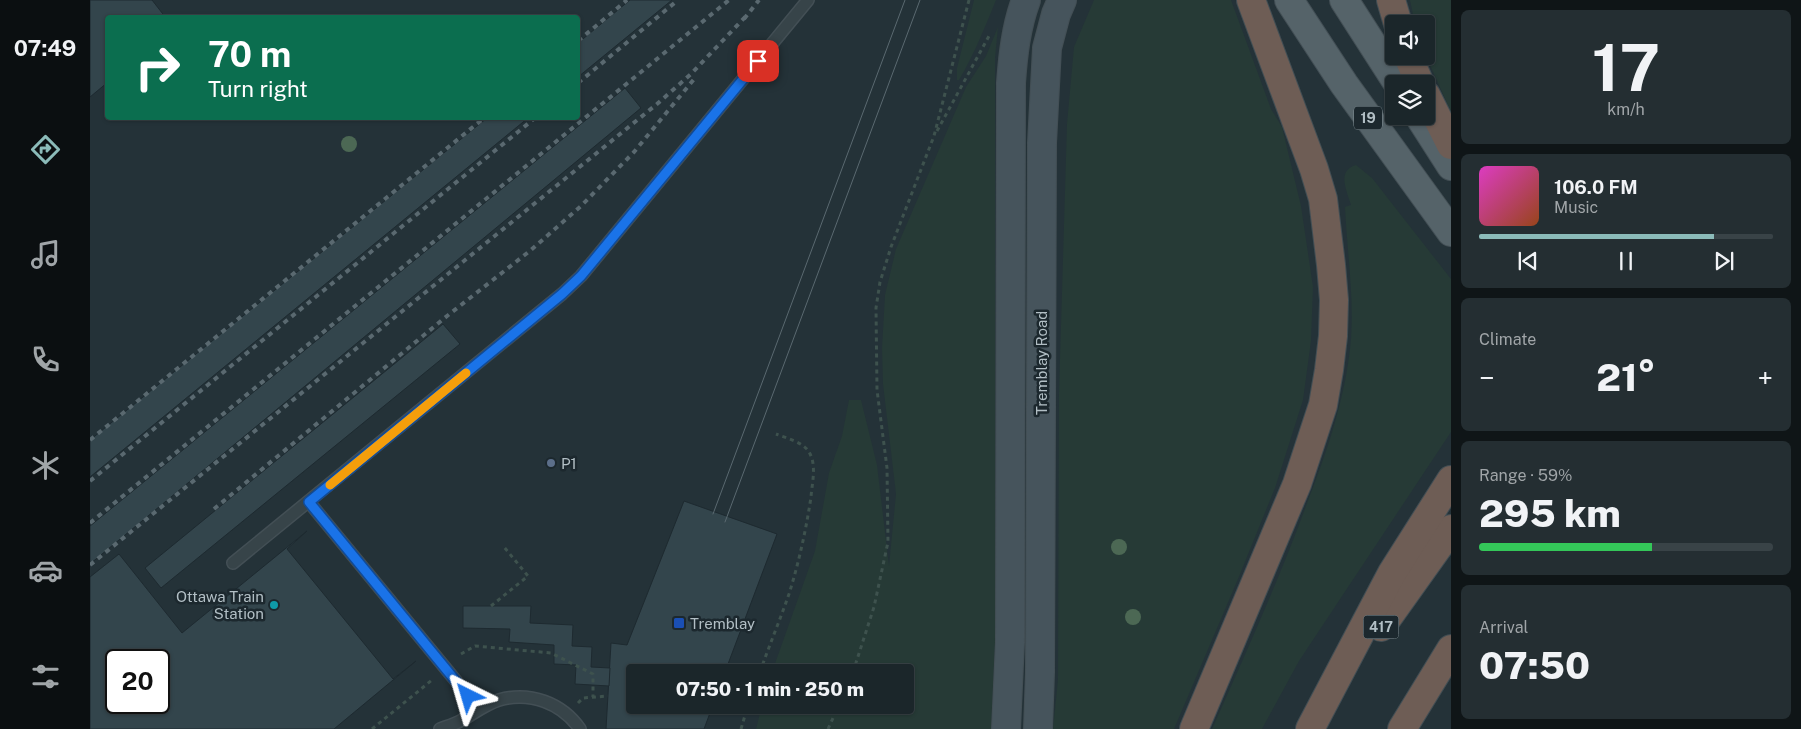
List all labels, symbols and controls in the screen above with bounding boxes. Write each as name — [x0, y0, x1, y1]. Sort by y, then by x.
map controls — [1385, 15, 1435, 125]
button: sound — [1385, 15, 1435, 65]
text: 17 — [1592, 29, 1660, 106]
text: 70 m — [208, 34, 291, 75]
text: 07:49 — [14, 35, 76, 61]
icon: right — [125, 35, 190, 100]
pin — [737, 40, 779, 82]
icon: arrive — [744, 47, 772, 75]
button: layers — [1385, 75, 1435, 125]
text: Turn right — [208, 76, 308, 102]
text: km/h — [1607, 100, 1645, 119]
road number: 19 — [1354, 106, 1382, 130]
icon: directions — [28, 132, 63, 167]
text: 106.0 FM — [1554, 176, 1638, 198]
text: Music — [1554, 198, 1598, 217]
icon: music — [28, 237, 63, 272]
icon: previous — [1514, 247, 1542, 275]
icon: pause — [1612, 247, 1640, 275]
icon: next — [1710, 247, 1738, 275]
street label: Tremblay Road — [1033, 311, 1050, 415]
text: Climate — [1479, 330, 1536, 349]
icon: phone — [28, 342, 63, 377]
text: 21° — [1596, 355, 1656, 400]
text: − — [1479, 361, 1495, 394]
text: + — [1757, 361, 1773, 394]
icon: climate — [28, 448, 63, 483]
place label: P1 — [561, 455, 577, 472]
marker: P1 — [545, 457, 557, 469]
text: Range · 59% — [1479, 466, 1572, 485]
text: 295 km — [1479, 491, 1621, 536]
icon: car — [28, 553, 63, 588]
place label: Ottawa Train Station — [176, 588, 264, 622]
marker: Ottawa Train Station — [268, 599, 280, 611]
place label: Tremblay — [690, 615, 755, 632]
marker: Tremblay — [672, 616, 686, 630]
road number: 417 — [1364, 616, 1398, 638]
text: Arrival — [1479, 618, 1528, 637]
text: 07:50 — [1479, 643, 1590, 688]
speed limit sign: 20 — [105, 649, 170, 714]
icon: filters — [28, 659, 63, 694]
position arrow — [441, 669, 493, 721]
text: 07:50 · 1 min · 250 m — [676, 678, 864, 700]

